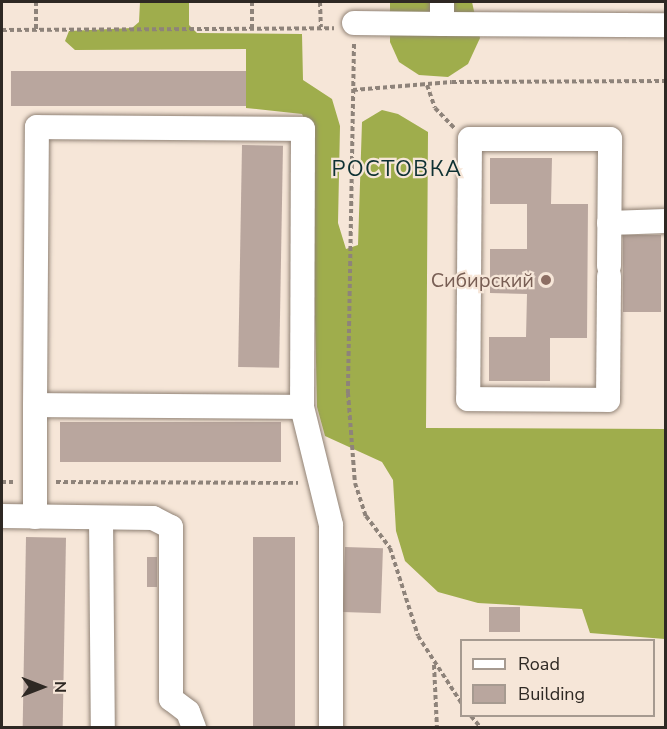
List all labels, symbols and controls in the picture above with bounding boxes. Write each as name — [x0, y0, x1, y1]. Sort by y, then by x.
district label: РОСТОВКА — [332, 157, 462, 183]
place label: Сибирский — [431, 268, 534, 292]
marker: Сибирский — [539, 273, 553, 287]
legend — [460, 639, 655, 717]
text: Road — [518, 652, 560, 676]
north arrow — [12, 657, 72, 717]
text: N — [49, 681, 71, 693]
text: Building — [518, 682, 585, 706]

